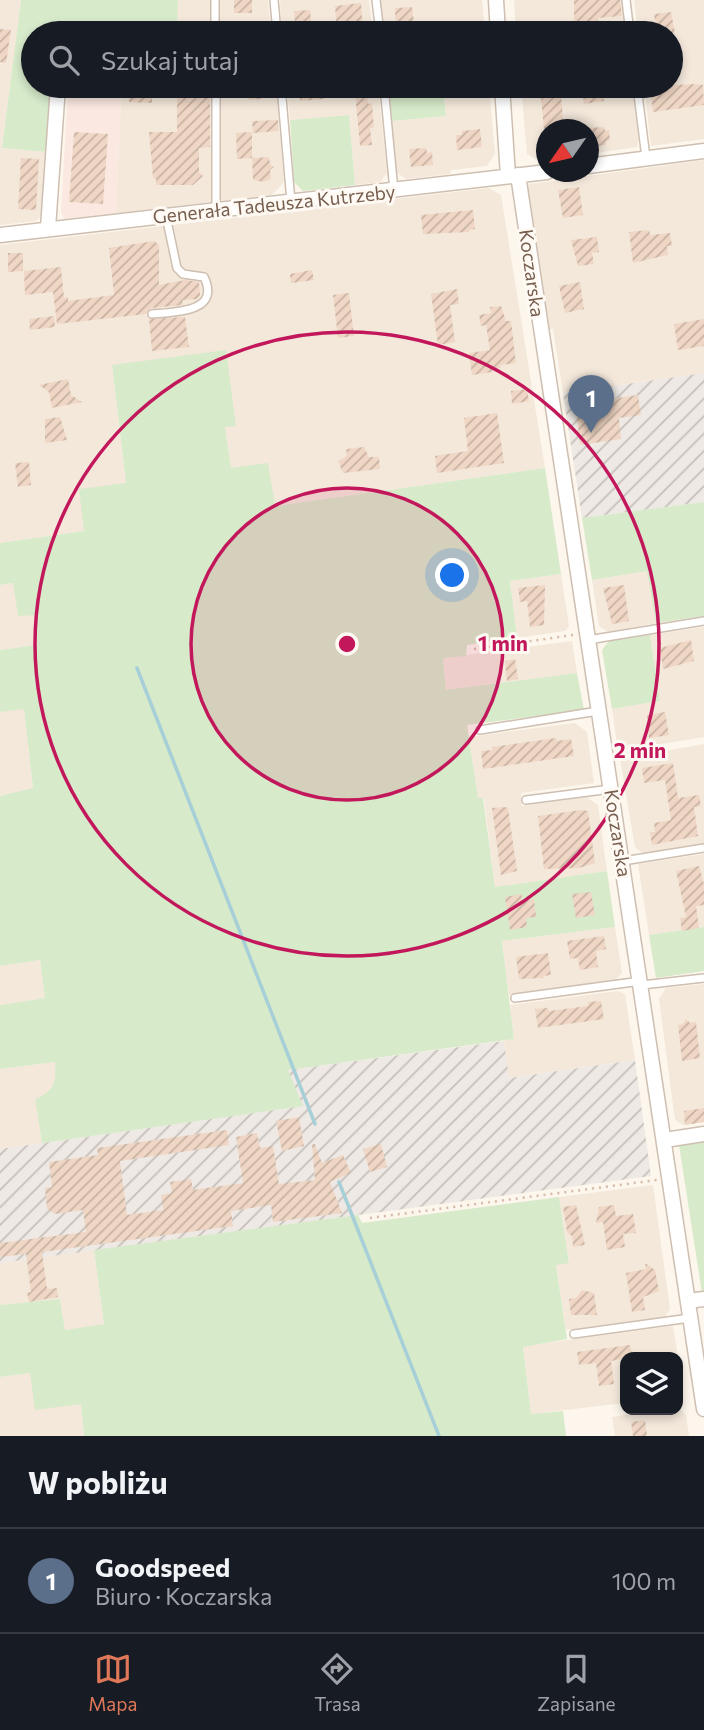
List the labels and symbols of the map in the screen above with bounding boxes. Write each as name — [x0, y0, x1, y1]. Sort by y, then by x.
north arrow — [536, 119, 599, 182]
street label: Generała Tadeusza Kutrzeby — [151, 179, 397, 228]
street label: Koczarska — [515, 228, 550, 318]
pin: 1 — [568, 375, 614, 433]
your location — [435, 558, 469, 592]
text: 1 min — [478, 630, 528, 655]
centre of rings — [335, 632, 359, 656]
text: 2 min — [614, 737, 666, 762]
street label: Koczarska — [600, 787, 637, 878]

